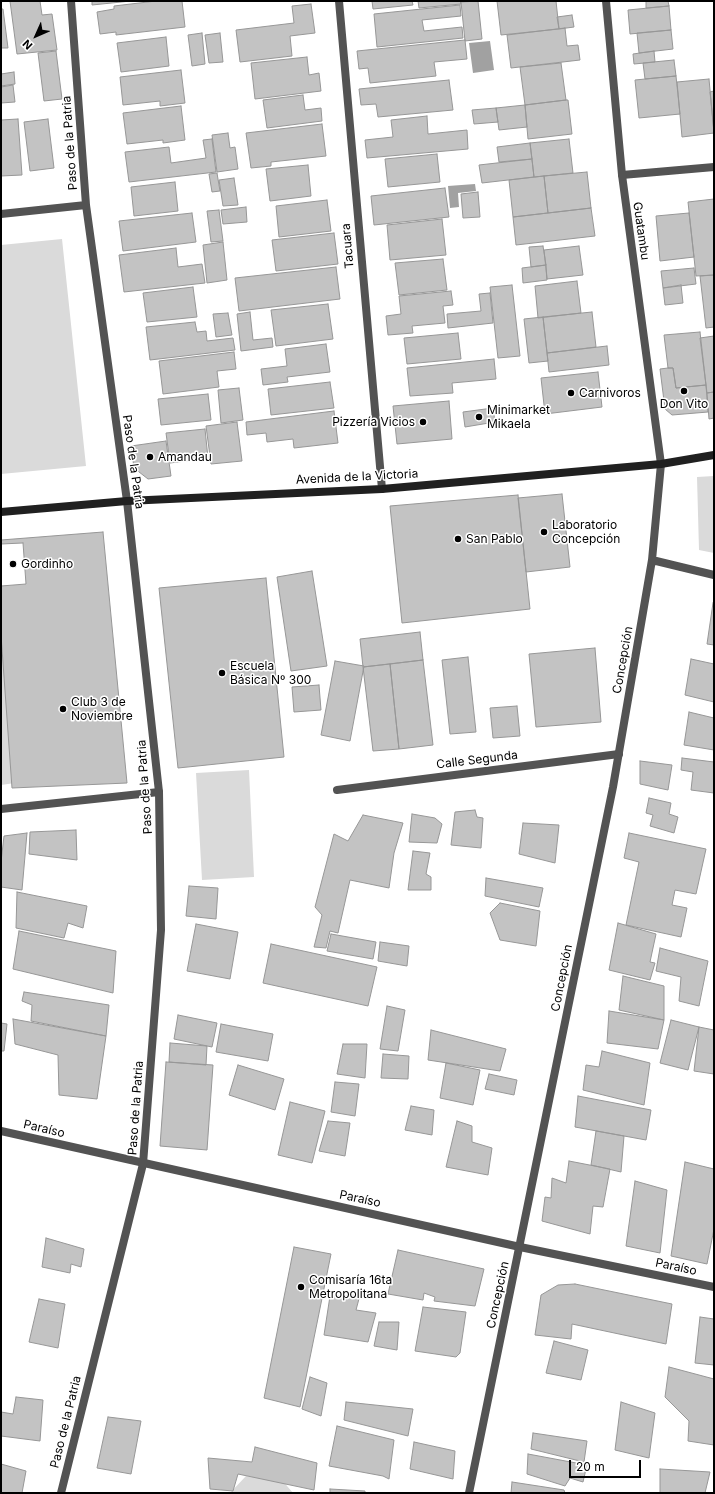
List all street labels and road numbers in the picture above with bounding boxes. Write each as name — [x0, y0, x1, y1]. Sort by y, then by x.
street label: Paso de la Patria — [60, 95, 80, 191]
street label: Guatambu — [630, 201, 652, 261]
street label: Tacuara — [339, 223, 357, 269]
street label: Paso de la Patria — [119, 414, 147, 510]
street label: Avenida de la Victoria — [295, 467, 419, 487]
street label: Concepción — [610, 625, 636, 695]
street label: Paso de la Patria — [135, 739, 155, 835]
street label: Calle Segunda — [435, 748, 519, 772]
street label: Concepción — [548, 943, 576, 1013]
street label: Paso de la Patria — [126, 1060, 146, 1156]
street label: Paraíso — [22, 1117, 66, 1141]
street label: Paraíso — [338, 1188, 382, 1210]
street label: Paraíso — [654, 1256, 698, 1278]
street label: Concepción — [484, 1260, 512, 1330]
street label: Paso de la Patria — [48, 1374, 84, 1470]

